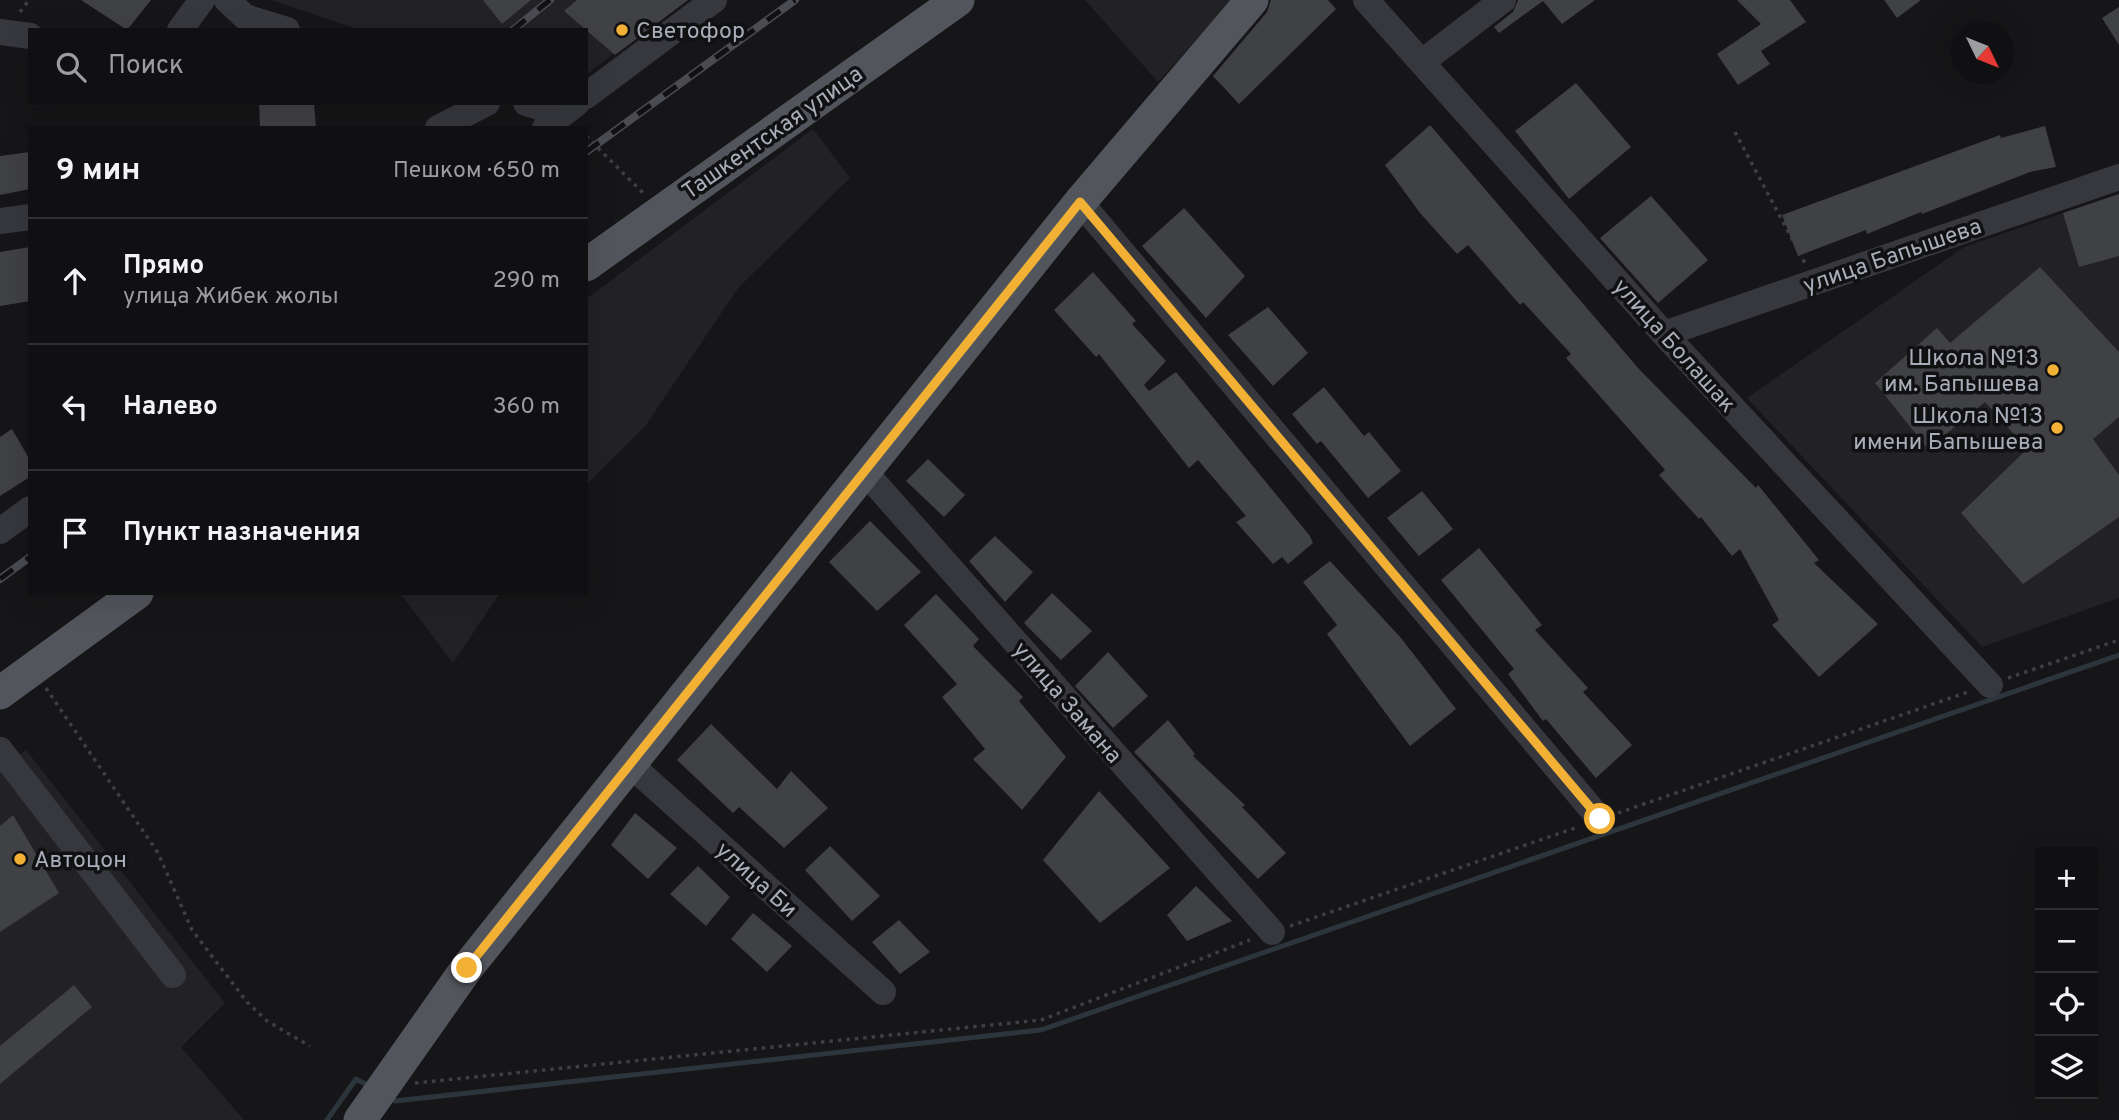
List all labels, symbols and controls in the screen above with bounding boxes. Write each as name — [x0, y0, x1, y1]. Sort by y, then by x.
place label: Светофор — [636, 18, 745, 47]
north arrow — [1951, 21, 2014, 84]
marker: Светофор — [614, 22, 630, 38]
search box — [28, 28, 588, 105]
icon: search — [52, 48, 90, 86]
text: Поиск — [108, 50, 184, 83]
street label: Ташкентская улица — [677, 61, 869, 207]
text: 9 мин — [56, 153, 140, 190]
text: Пешком · 650 m — [393, 157, 560, 186]
street label: улица Бапышева — [1800, 213, 1986, 302]
text: Прямо — [123, 250, 204, 283]
icon: ahead — [56, 262, 94, 300]
text: 290 m — [493, 267, 560, 296]
street label: улица Болашак — [1605, 274, 1741, 420]
text: улица Жибек жолы — [123, 283, 339, 312]
place label: Школа №13 им. Бапышева — [1884, 345, 2039, 400]
marker: Школа №13 им. Бапышева — [2045, 362, 2061, 378]
icon: left — [56, 388, 94, 426]
text: Налево — [123, 391, 218, 424]
text: 360 m — [493, 393, 560, 422]
place label: Школа №13 имени Бапышева — [1853, 403, 2043, 458]
marker: Школа №13 имени Бапышева — [2049, 420, 2065, 436]
icon: arrive — [56, 514, 94, 552]
text: Пункт назначения — [123, 517, 361, 550]
street label: улица Замана — [1005, 637, 1127, 771]
route start — [1584, 803, 1615, 834]
street label: улица Би — [708, 837, 802, 925]
place label: Автоцон — [34, 847, 127, 876]
map controls — [2035, 847, 2098, 1099]
button: + — [2035, 847, 2098, 910]
marker: Автоцон — [12, 851, 28, 867]
button: − — [2035, 910, 2098, 973]
route end — [451, 952, 482, 983]
button: locate — [2035, 973, 2098, 1036]
button: layers — [2035, 1036, 2098, 1099]

